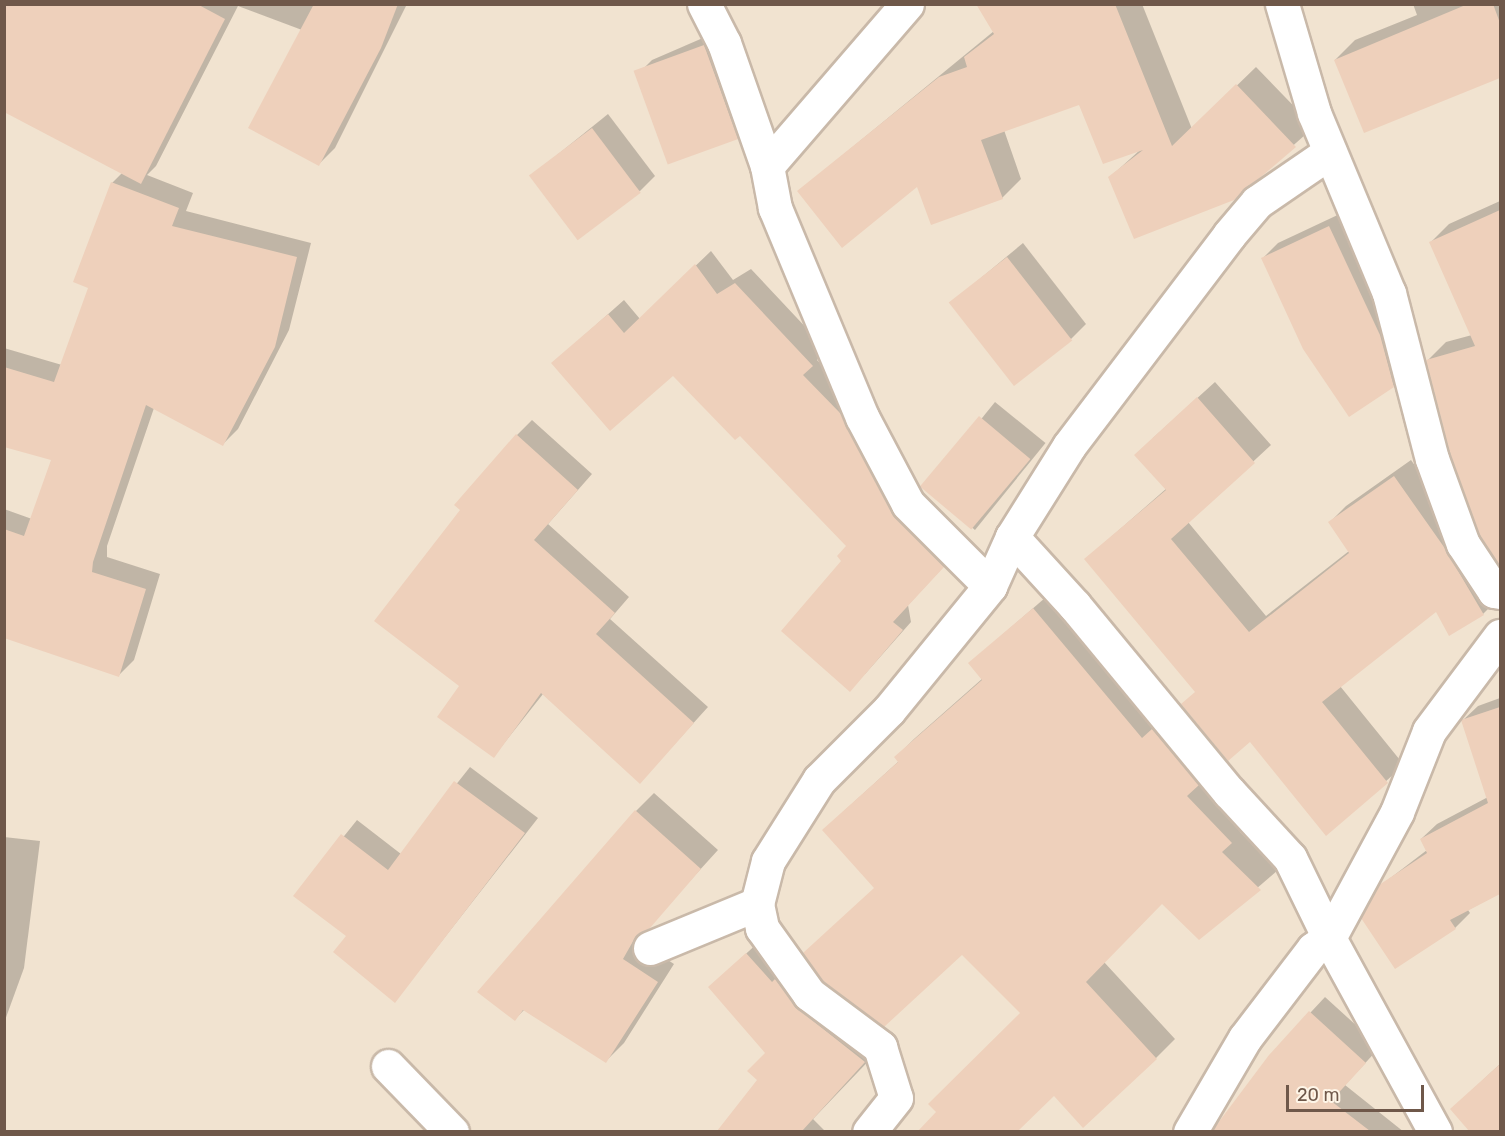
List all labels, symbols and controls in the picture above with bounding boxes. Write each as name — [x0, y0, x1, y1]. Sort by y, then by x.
scale bar — [1289, 1073, 1427, 1111]
text: 20 m — [1297, 1084, 1339, 1106]

